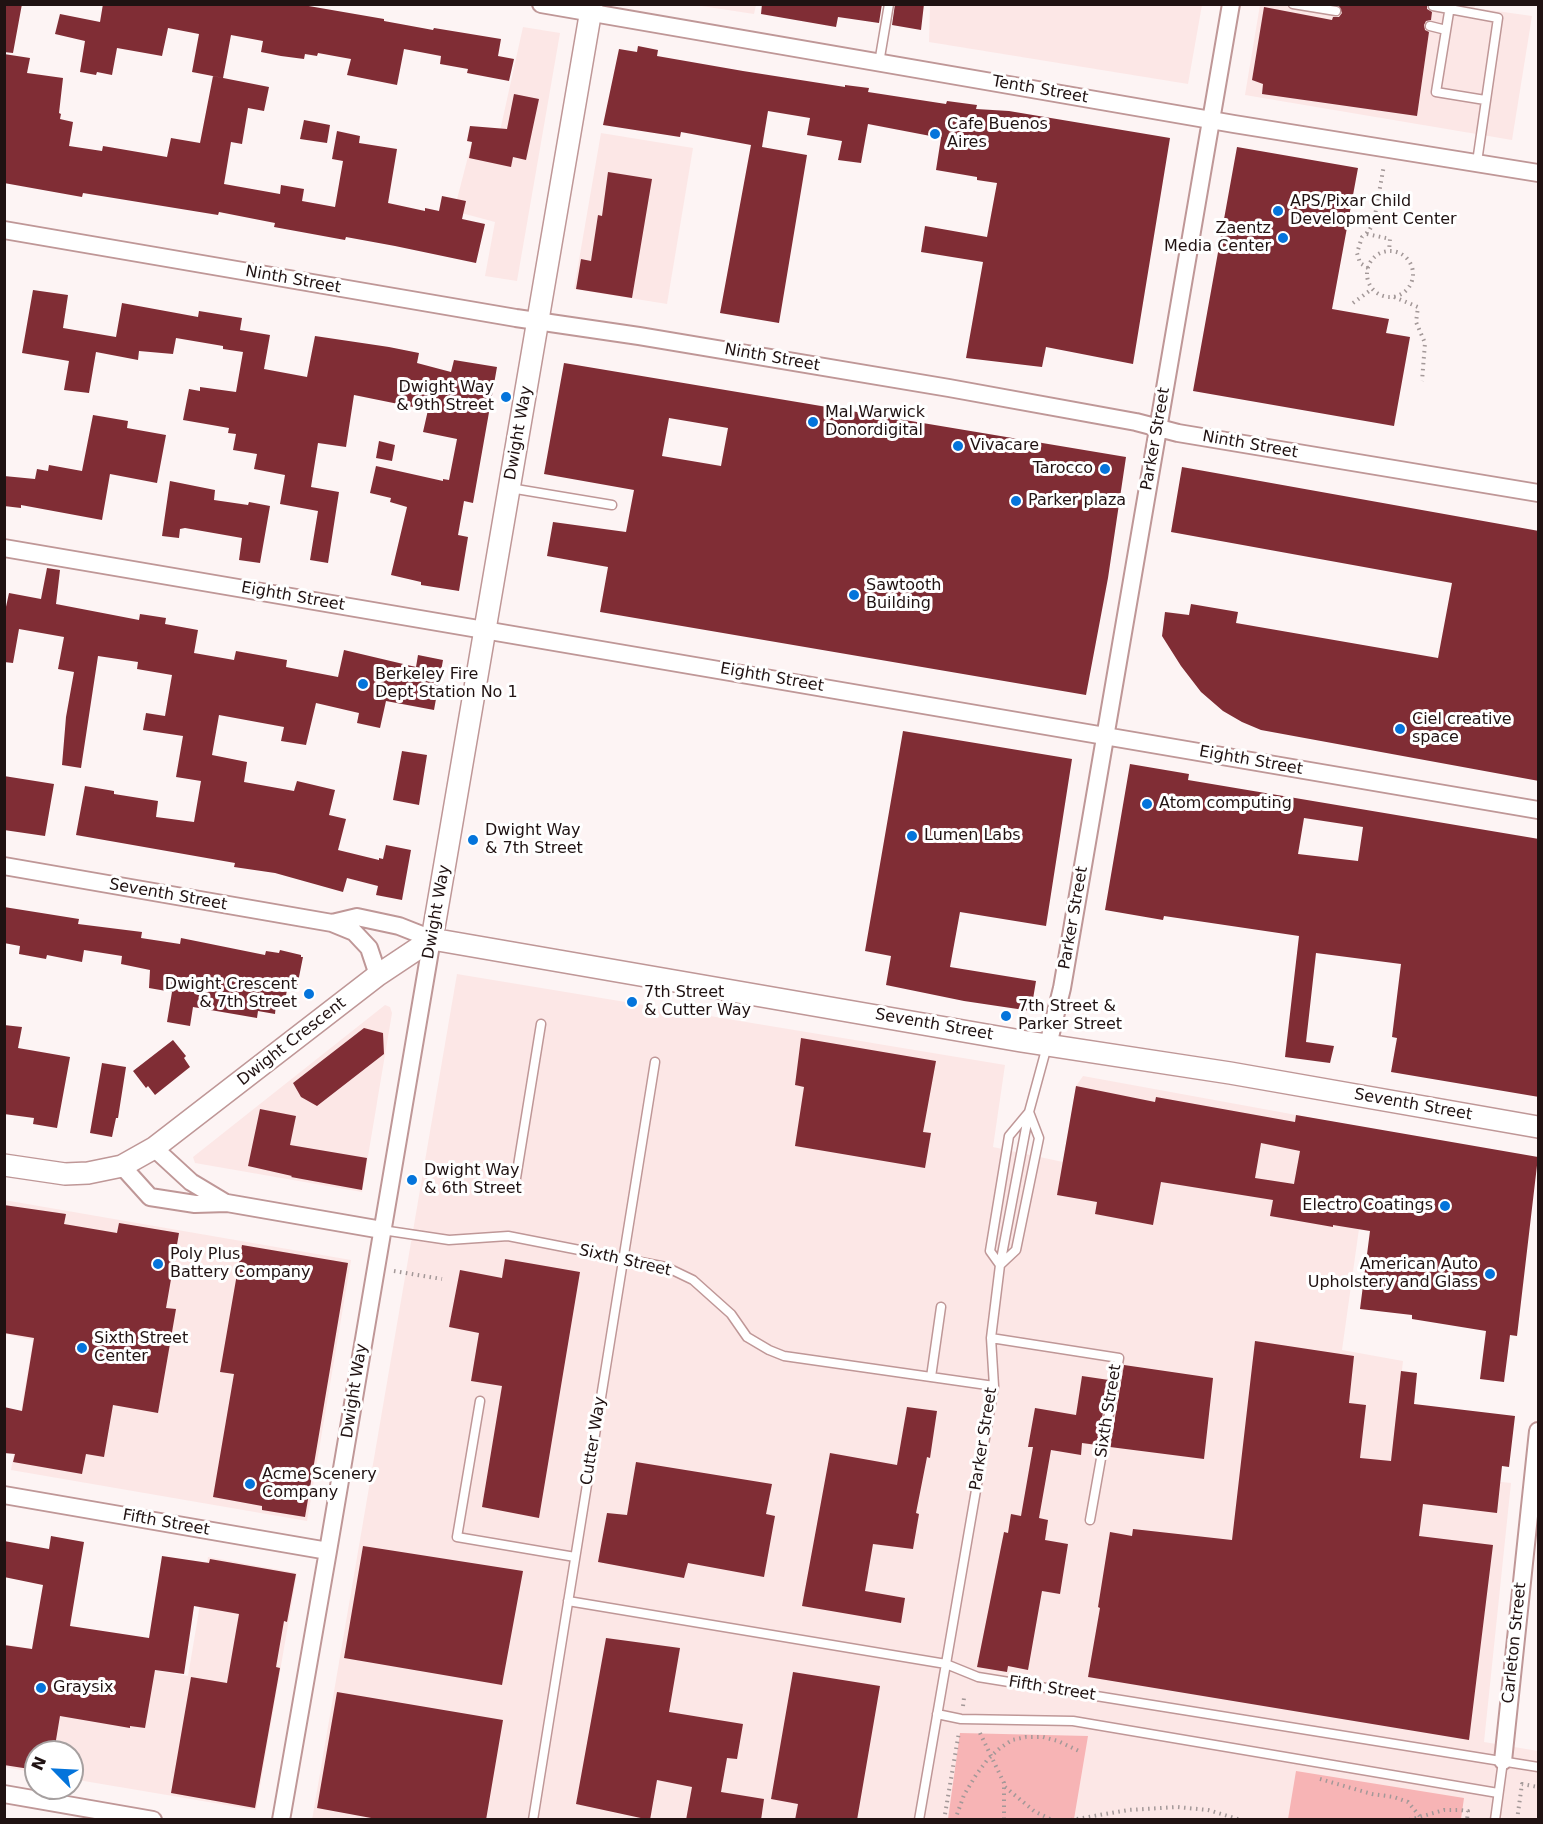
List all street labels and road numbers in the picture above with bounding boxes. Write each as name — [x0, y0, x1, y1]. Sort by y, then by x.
street label: Tenth Street — [990, 72, 1090, 108]
street label: Ninth Street — [244, 262, 342, 298]
street label: Ninth Street — [723, 340, 821, 376]
street label: Dwight Way — [501, 384, 537, 482]
street label: Parker Street — [1138, 386, 1174, 492]
street label: Ninth Street — [1201, 427, 1299, 463]
street label: Eighth Street — [240, 578, 346, 616]
street label: Eighth Street — [719, 659, 825, 697]
street label: Eighth Street — [1198, 742, 1304, 780]
street label: Dwight Way — [419, 863, 455, 961]
street label: Parker Street — [1056, 865, 1092, 971]
street label: Seventh Street — [107, 875, 229, 915]
street label: Dwight Crescent — [234, 994, 350, 1090]
street label: Seventh Street — [873, 1005, 995, 1045]
street label: Seventh Street — [1352, 1085, 1474, 1125]
street label: Sixth Street — [577, 1241, 673, 1281]
street label: Dwight Way — [338, 1342, 372, 1440]
street label: Sixth Street — [1092, 1363, 1126, 1459]
street label: Parker Street — [966, 1386, 1002, 1492]
street label: Cutter Way — [578, 1395, 610, 1487]
street label: Fifth Street — [121, 1506, 211, 1540]
street label: Carleton Street — [1499, 1581, 1531, 1705]
street label: Fifth Street — [1007, 1673, 1097, 1705]

